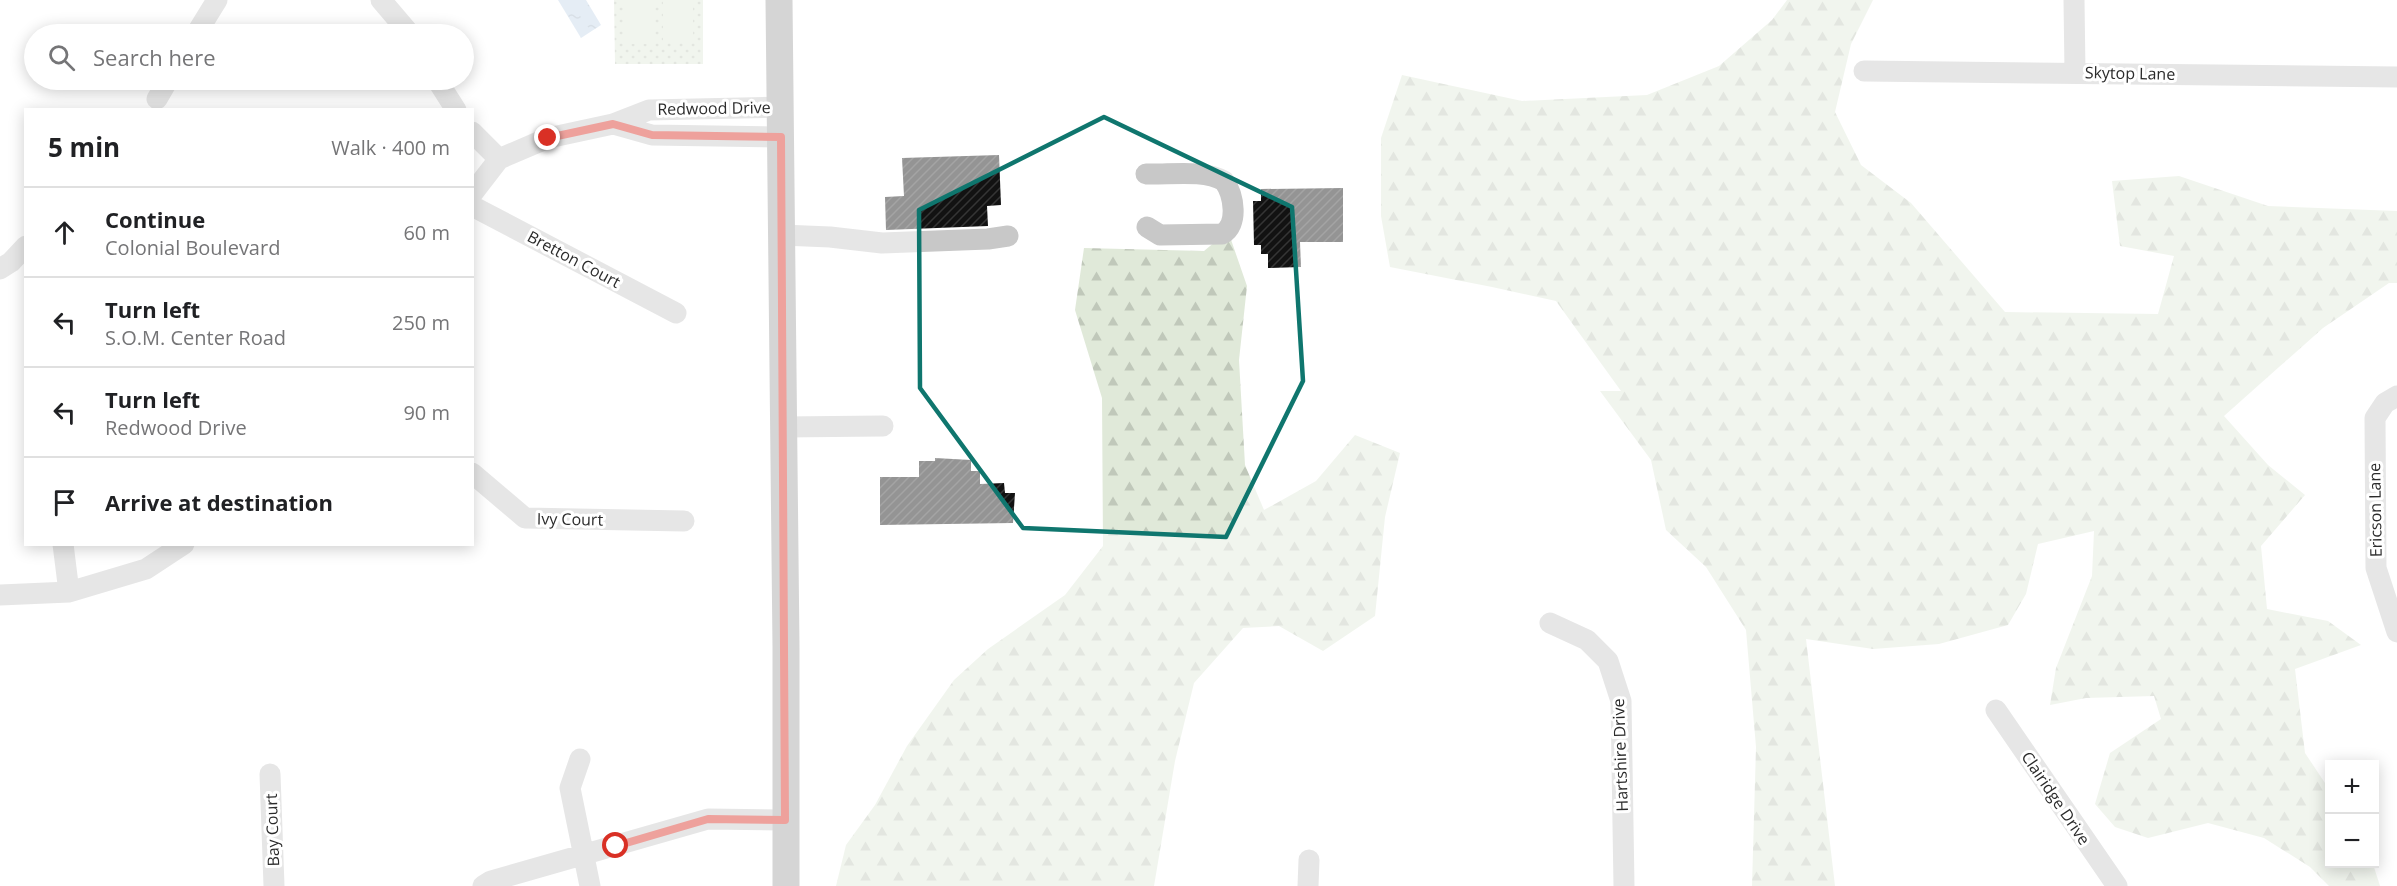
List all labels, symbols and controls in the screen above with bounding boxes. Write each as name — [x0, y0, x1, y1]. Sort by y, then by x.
search box — [24, 24, 474, 90]
icon: search — [45, 41, 78, 74]
text: Search here — [93, 42, 216, 72]
street label: Skytop Lane — [2085, 61, 2175, 85]
street label: Redwood Drive — [657, 96, 771, 120]
route end — [534, 124, 560, 150]
text: 5 min — [48, 129, 120, 165]
text: Walk · 400 m — [331, 134, 450, 161]
text: Continue — [105, 204, 205, 234]
icon: ahead — [48, 216, 81, 249]
text: 60 m — [403, 219, 450, 246]
street label: Bretton Court — [524, 225, 625, 293]
text: Colonial Boulevard — [105, 234, 280, 261]
text: Turn left — [105, 294, 200, 324]
icon: left — [48, 306, 81, 339]
text: 250 m — [392, 309, 450, 336]
text: S.O.M. Center Road — [105, 324, 286, 351]
text: Turn left — [105, 384, 200, 414]
icon: left — [48, 396, 81, 429]
text: 90 m — [403, 399, 450, 426]
text: Redwood Drive — [105, 414, 247, 441]
street label: Ericson Lane — [2363, 463, 2387, 557]
icon: arrive — [48, 486, 81, 519]
text: Arrive at destination — [105, 487, 333, 517]
street label: Ivy Court — [537, 507, 604, 531]
street label: Hartshire Drive — [1607, 698, 1633, 812]
street label: Clairidge Drive — [2017, 747, 2095, 849]
map controls — [2325, 760, 2379, 868]
button: + — [2325, 760, 2379, 814]
street label: Bay Court — [260, 793, 284, 867]
button: − — [2325, 814, 2379, 868]
route start — [602, 832, 628, 858]

